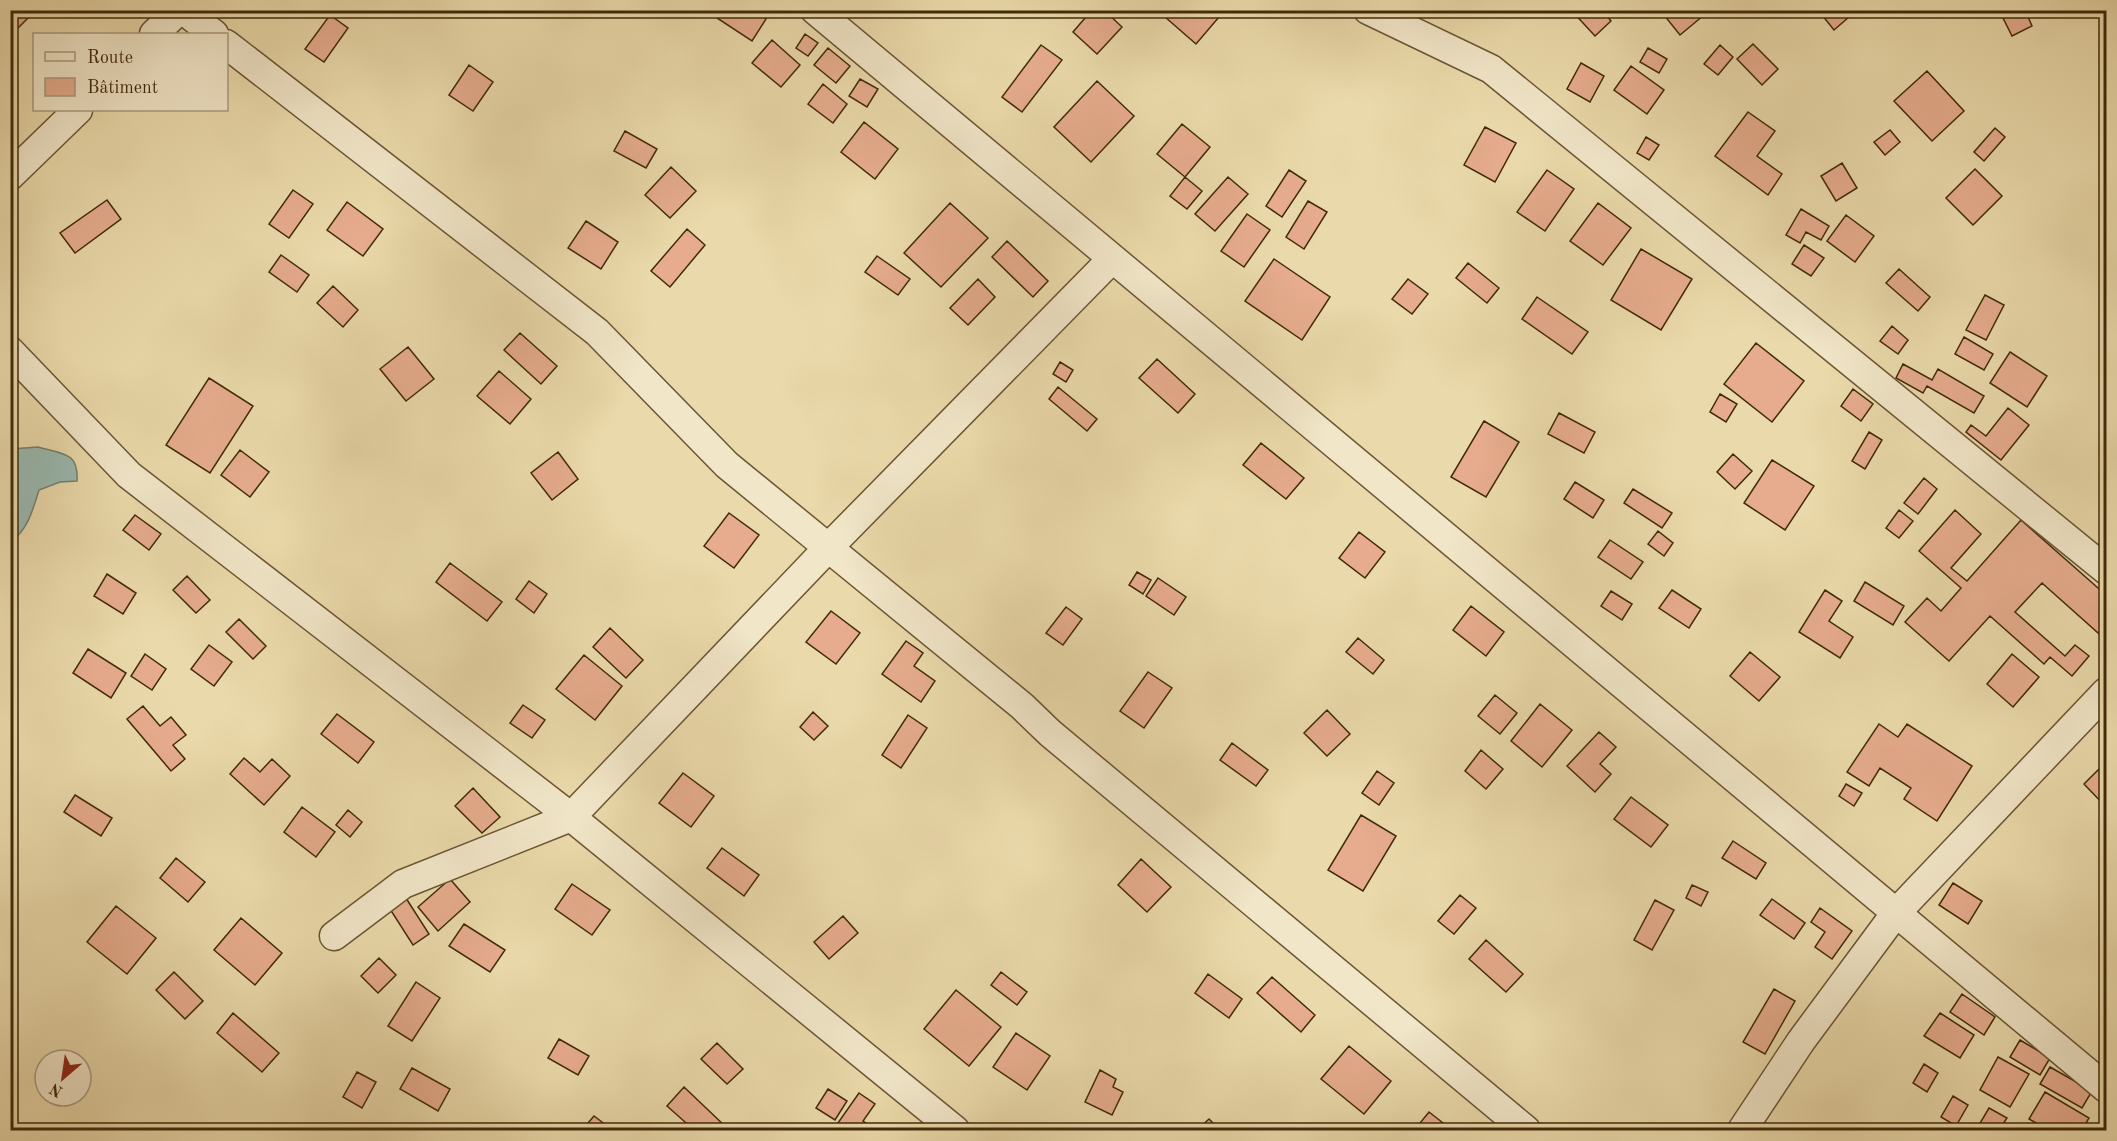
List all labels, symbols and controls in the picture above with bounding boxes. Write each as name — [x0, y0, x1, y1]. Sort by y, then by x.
legend — [33, 33, 228, 111]
text: Route — [87, 49, 133, 67]
text: Bâtiment — [87, 79, 158, 97]
north arrow — [33, 1048, 93, 1108]
text: N — [47, 1079, 66, 1099]

